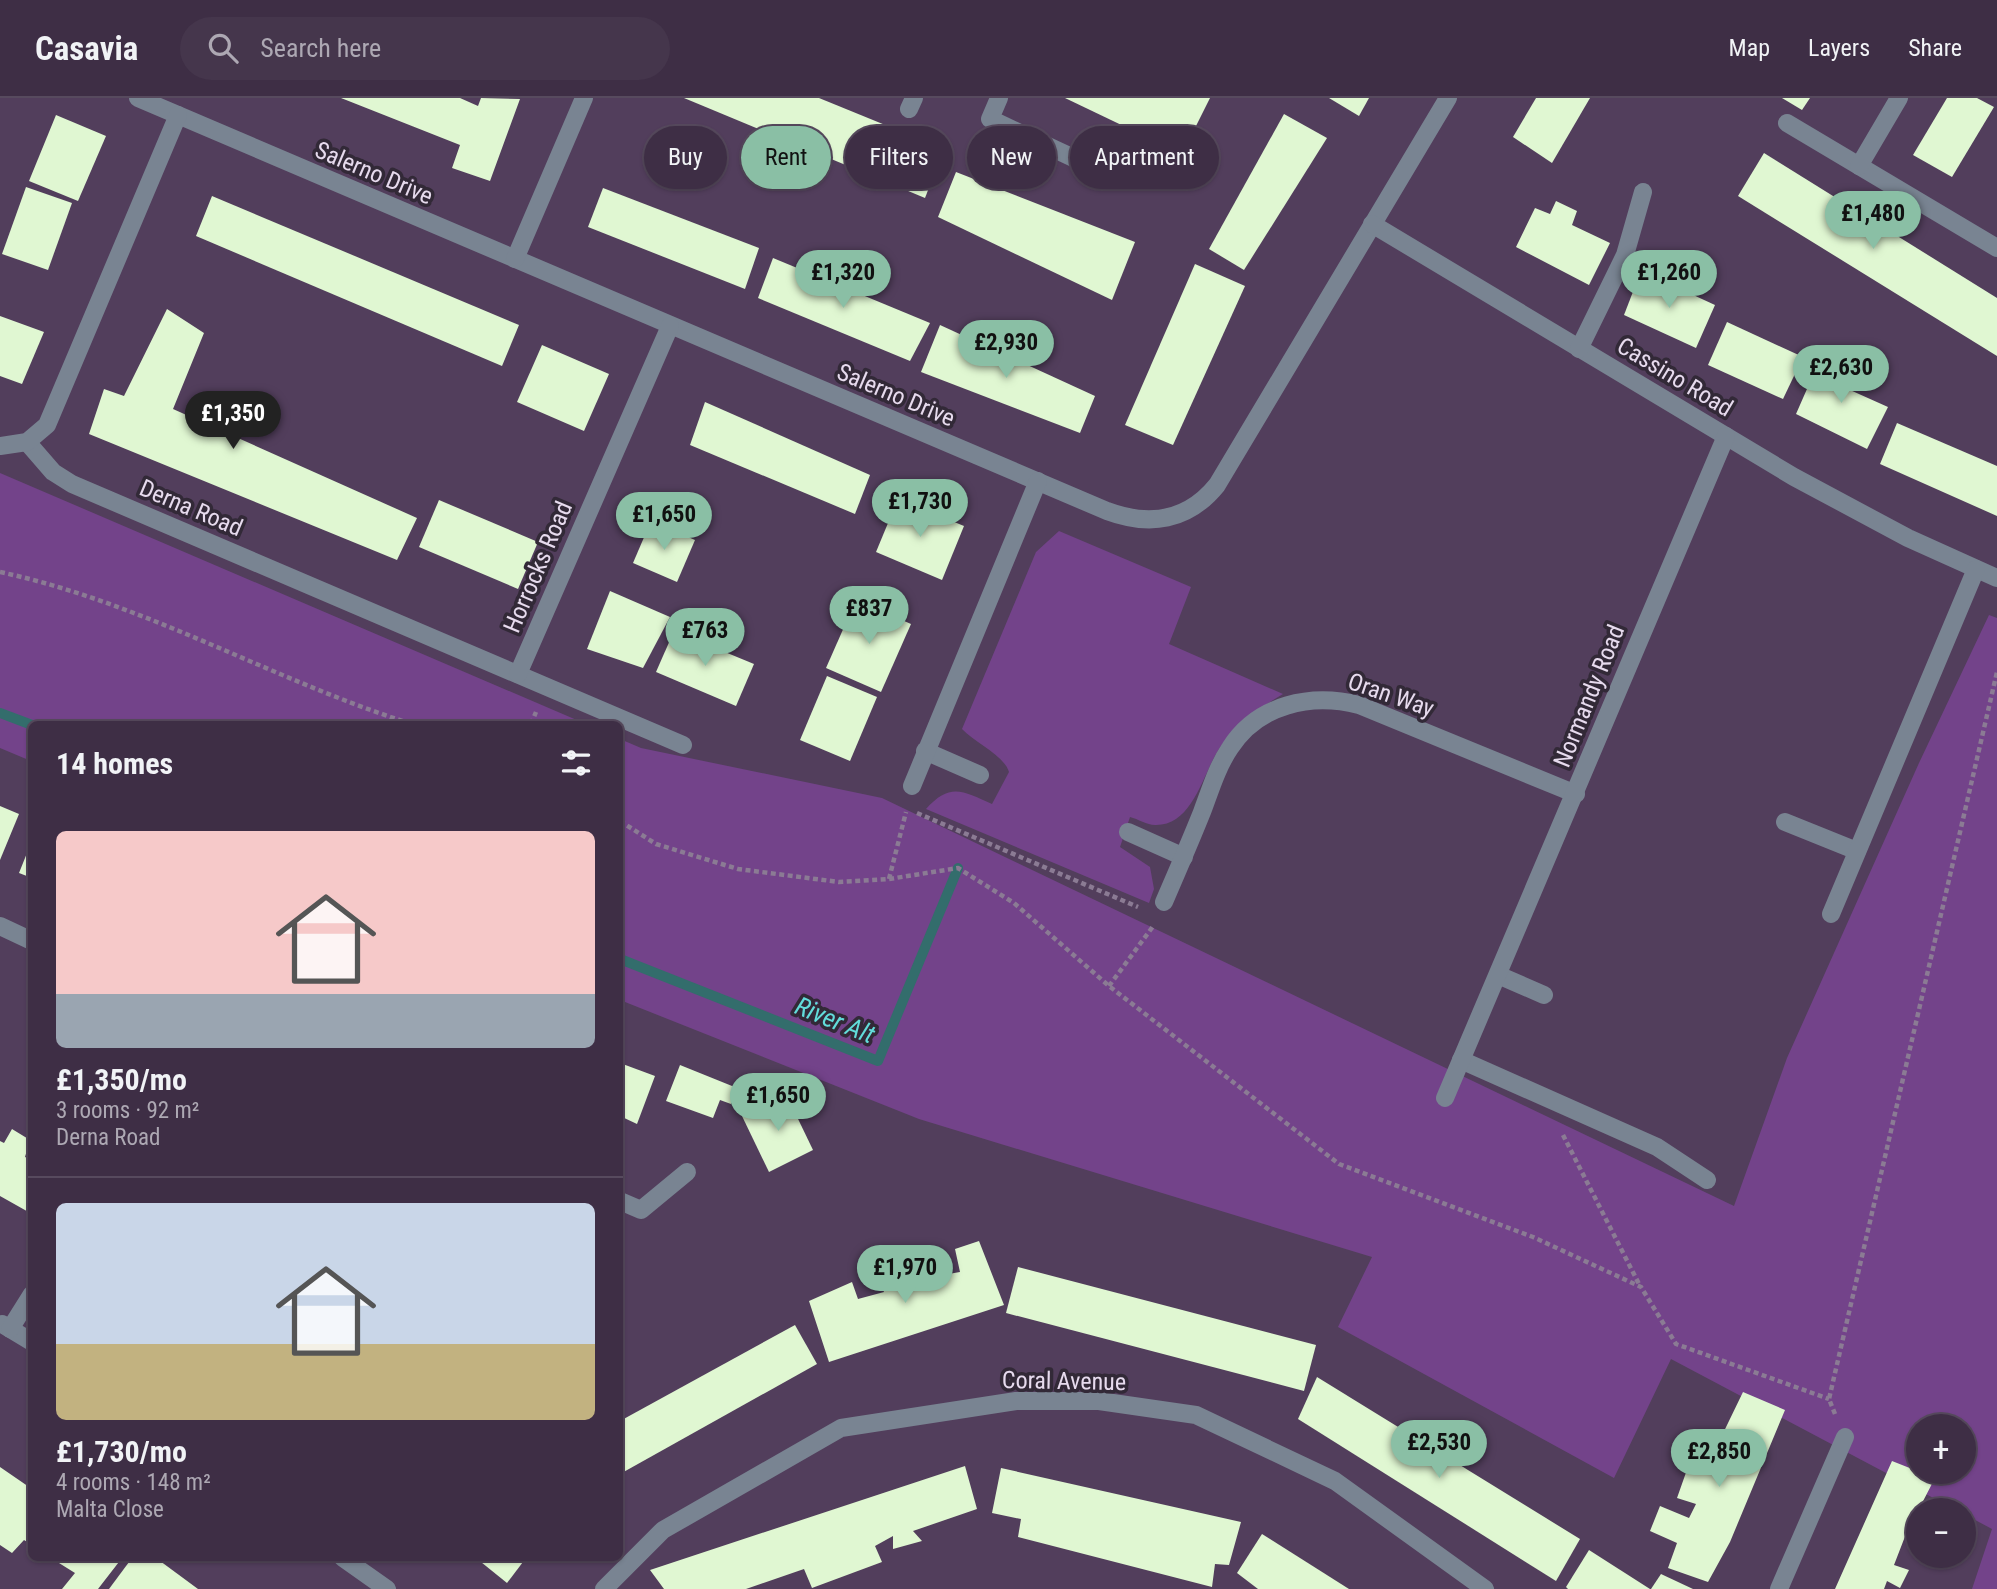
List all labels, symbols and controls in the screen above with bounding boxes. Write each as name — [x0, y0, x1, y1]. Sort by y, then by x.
search box — [180, 17, 670, 80]
text: Casavia — [35, 29, 138, 68]
icon: search — [204, 29, 242, 67]
text: Search here — [260, 33, 381, 63]
text: Map — [1729, 34, 1770, 62]
text: Layers — [1808, 34, 1870, 62]
text: Share — [1908, 34, 1962, 62]
chip: Buy — [644, 126, 727, 189]
chip: Rent — [741, 126, 831, 189]
chip: Filters — [845, 126, 953, 189]
chip: New — [967, 126, 1056, 189]
chip: Apartment — [1070, 126, 1219, 189]
street label: Salerno Drive — [311, 136, 437, 210]
pin: £1,480 — [1816, 192, 1930, 251]
text: £1,480 — [1841, 200, 1905, 227]
pin: £1,320 — [786, 250, 900, 310]
pin: £1,260 — [1612, 250, 1726, 310]
text: £1,320 — [811, 259, 875, 286]
text: £1,260 — [1637, 259, 1701, 286]
pin: £2,930 — [949, 320, 1063, 380]
text: £2,930 — [974, 329, 1038, 356]
street label: Cassino Road — [1612, 332, 1738, 422]
pin: £2,630 — [1784, 345, 1898, 405]
text: £2,630 — [1809, 354, 1873, 381]
street label: Salerno Drive — [833, 358, 959, 432]
pin: £1,350 — [176, 392, 290, 451]
text: £1,350 — [201, 400, 265, 427]
street label: Derna Road — [135, 474, 247, 542]
pin: £1,730 — [863, 480, 977, 539]
text: £1,730 — [888, 488, 952, 515]
pin: £1,650 — [607, 492, 721, 552]
street label: Horrocks Road — [498, 497, 578, 637]
text: £1,650 — [632, 501, 696, 528]
pin: £837 — [828, 587, 910, 646]
text: £837 — [846, 595, 892, 622]
pin: £763 — [664, 608, 746, 668]
text: £763 — [682, 617, 728, 644]
street label: Normandy Road — [1548, 621, 1630, 771]
street label: Oran Way — [1344, 667, 1438, 723]
icon: filters — [557, 744, 595, 782]
text: 14 homes — [56, 746, 173, 781]
icon: home — [263, 876, 389, 1002]
water label: River Alt — [791, 991, 880, 1050]
text: £1,350/mo — [56, 1062, 187, 1097]
pin: £1,650 — [721, 1074, 835, 1133]
text: £1,650 — [746, 1082, 810, 1109]
text: 3 rooms · 92 m² — [56, 1097, 199, 1124]
text: Derna Road — [56, 1124, 161, 1151]
pin: £1,970 — [848, 1246, 962, 1305]
icon: home — [263, 1248, 389, 1374]
text: £1,970 — [873, 1254, 937, 1281]
street label: Coral Avenue — [1002, 1366, 1126, 1396]
map controls — [1906, 1414, 1976, 1568]
button: + — [1906, 1414, 1976, 1484]
pin: £2,530 — [1382, 1420, 1496, 1480]
text: £2,530 — [1407, 1429, 1471, 1456]
pin: £2,850 — [1662, 1430, 1776, 1489]
text: £1,730/mo — [56, 1434, 187, 1469]
text: £2,850 — [1687, 1438, 1751, 1465]
text: 4 rooms · 148 m² — [56, 1469, 211, 1496]
text: Malta Close — [56, 1496, 164, 1523]
button: − — [1906, 1498, 1976, 1568]

